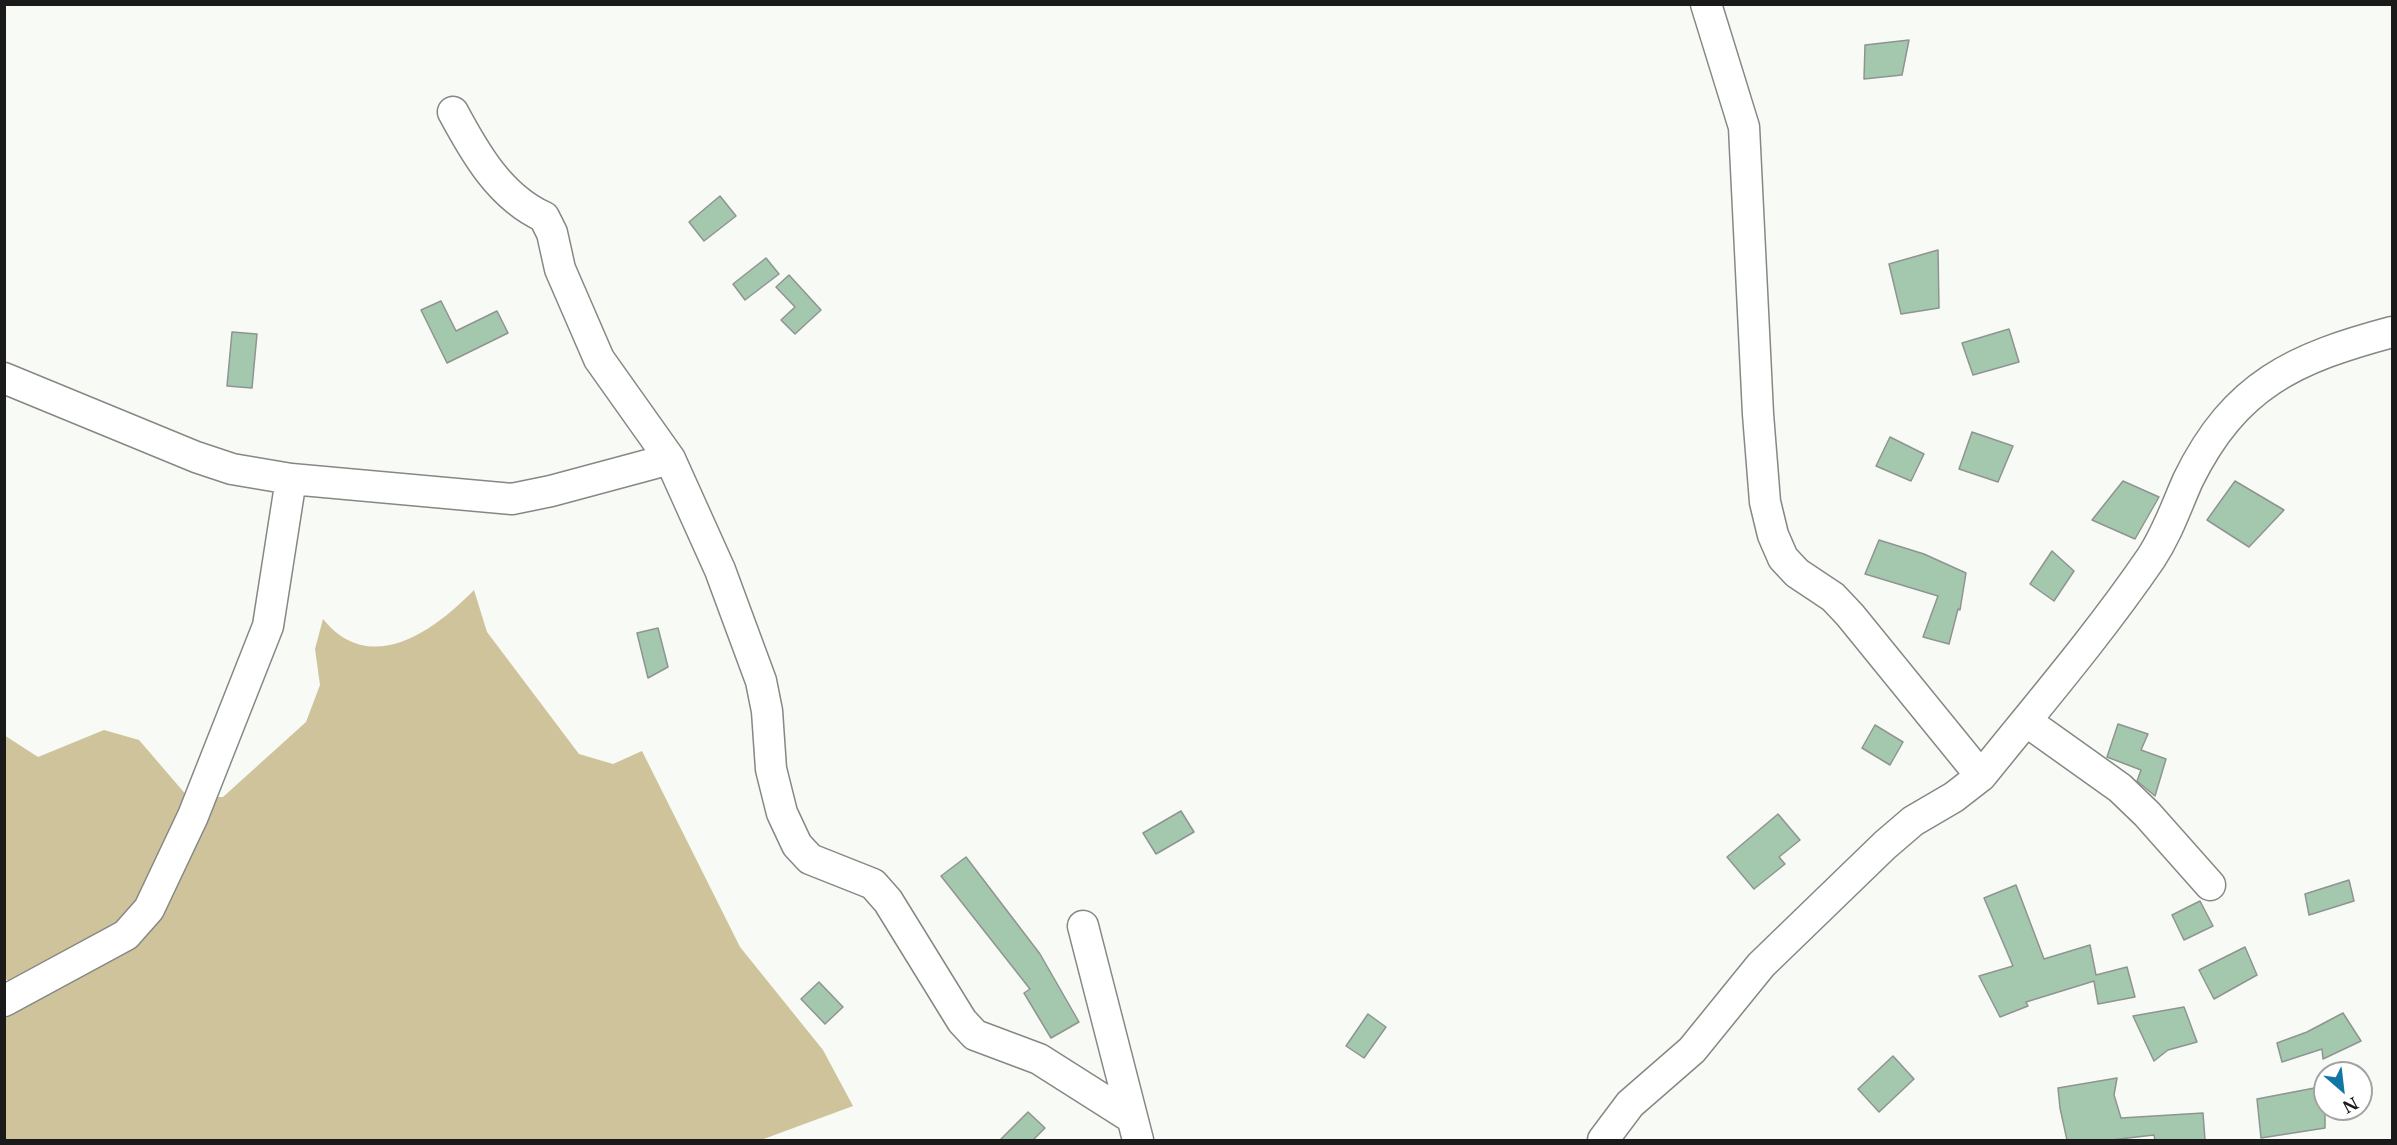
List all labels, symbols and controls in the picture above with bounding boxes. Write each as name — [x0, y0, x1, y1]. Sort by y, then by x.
north arrow — [2313, 1061, 2373, 1121]
text: N — [2339, 1093, 2362, 1117]

